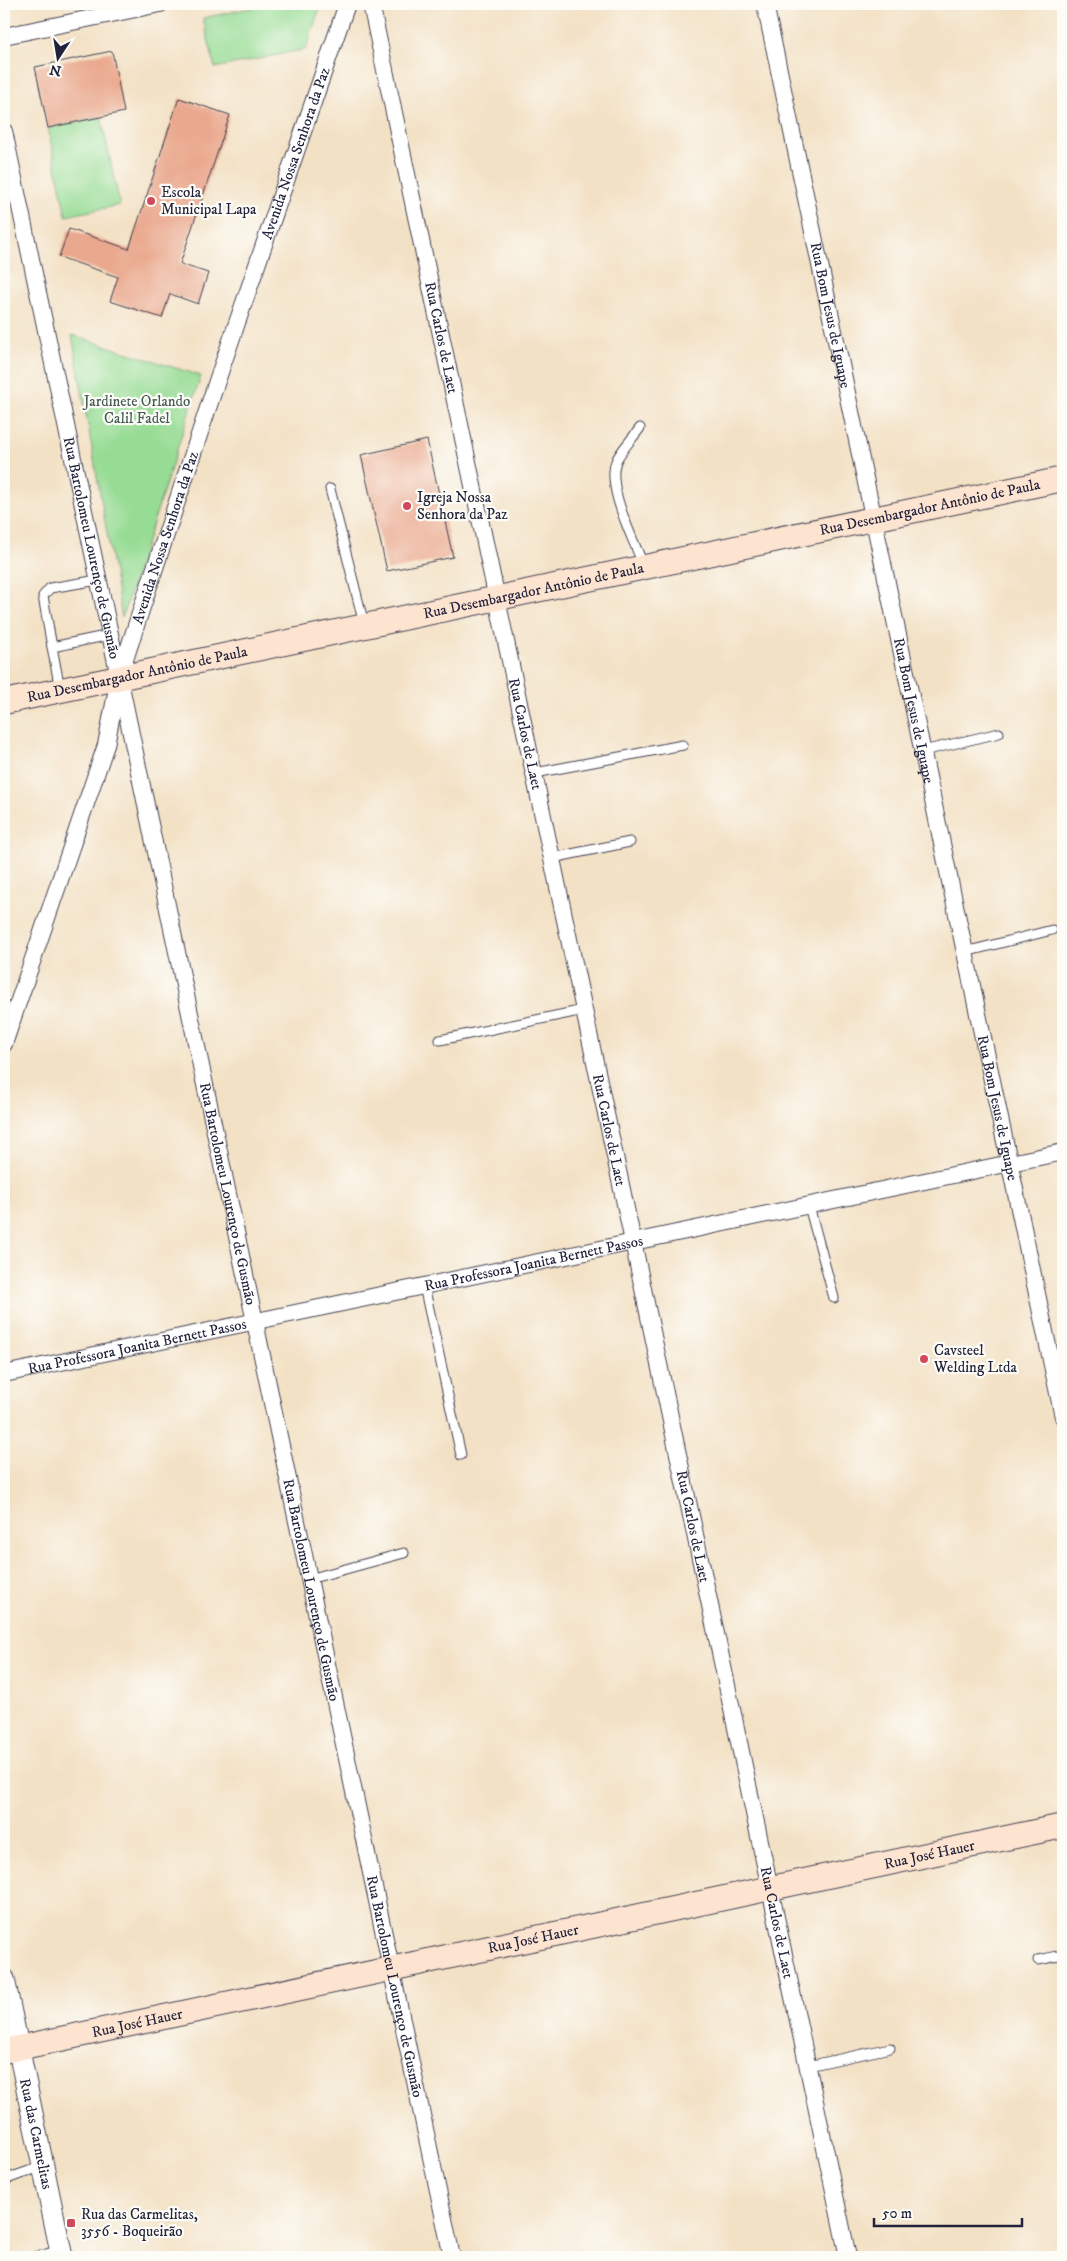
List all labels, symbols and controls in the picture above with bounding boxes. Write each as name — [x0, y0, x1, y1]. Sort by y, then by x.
north arrow — [32, 32, 82, 82]
text: N — [48, 60, 63, 80]
street label: Avenida Nossa Senhora da Paz — [257, 64, 334, 242]
place label: Escola Municipal Lapa — [161, 183, 257, 219]
marker: Escola Municipal Lapa — [145, 195, 157, 207]
street label: Rua Bom Jesus de Iguape — [806, 241, 855, 390]
street label: Rua Carlos de Laet — [421, 280, 463, 395]
park label: Jardinete Orlando Calil Fadel — [82, 392, 190, 428]
street label: Rua Bartolomeu Lourenço de Gusmão — [59, 435, 124, 661]
street label: Avenida Nossa Senhora da Paz — [128, 448, 203, 626]
street label: Rua Desembargador Antônio de Paula — [818, 474, 1042, 540]
place label: Igreja Nossa Senhora da Paz — [417, 488, 508, 524]
marker: Igreja Nossa Senhora da Paz — [401, 500, 413, 512]
street label: Rua Desembargador Antônio de Paula — [421, 558, 646, 623]
street label: Rua Bom Jesus de Iguape — [889, 636, 939, 785]
street label: Rua Desembargador Antônio de Paula — [25, 641, 250, 706]
street label: Rua Carlos de Laet — [504, 676, 547, 792]
street label: Rua Bom Jesus de Iguape — [973, 1033, 1022, 1182]
street label: Rua Carlos de Laet — [588, 1072, 631, 1188]
street label: Rua Bartolomeu Lourenço de Gusmão — [195, 1081, 261, 1306]
street label: Rua Professora Joanita Bernett Passos — [422, 1231, 644, 1295]
street label: Rua Professora Joanita Bernett Passos — [26, 1314, 248, 1378]
place label: Cavsteel Welding Ltda — [933, 1341, 1018, 1377]
marker: Cavsteel Welding Ltda — [918, 1353, 930, 1365]
street label: Rua Carlos de Laet — [672, 1469, 714, 1584]
street label: Rua Bartolomeu Lourenço de Gusmão — [279, 1477, 344, 1703]
street label: Rua José Hauer — [882, 1835, 977, 1873]
street label: Rua Carlos de Laet — [756, 1865, 798, 1980]
street label: Rua Bartolomeu Lourenço de Gusmão — [362, 1873, 428, 2099]
street label: Rua José Hauer — [486, 1920, 581, 1957]
street label: Rua José Hauer — [90, 2004, 185, 2042]
street label: Rua das Carmelitas — [15, 2076, 57, 2191]
scale bar — [874, 2196, 1022, 2228]
text: 50 m — [882, 2204, 912, 2223]
place label: Rua das Carmelitas, 3556 - Boqueirão — [81, 2205, 198, 2241]
marker: Rua das Carmelitas, 3556 - Boqueirão — [65, 2217, 77, 2229]

